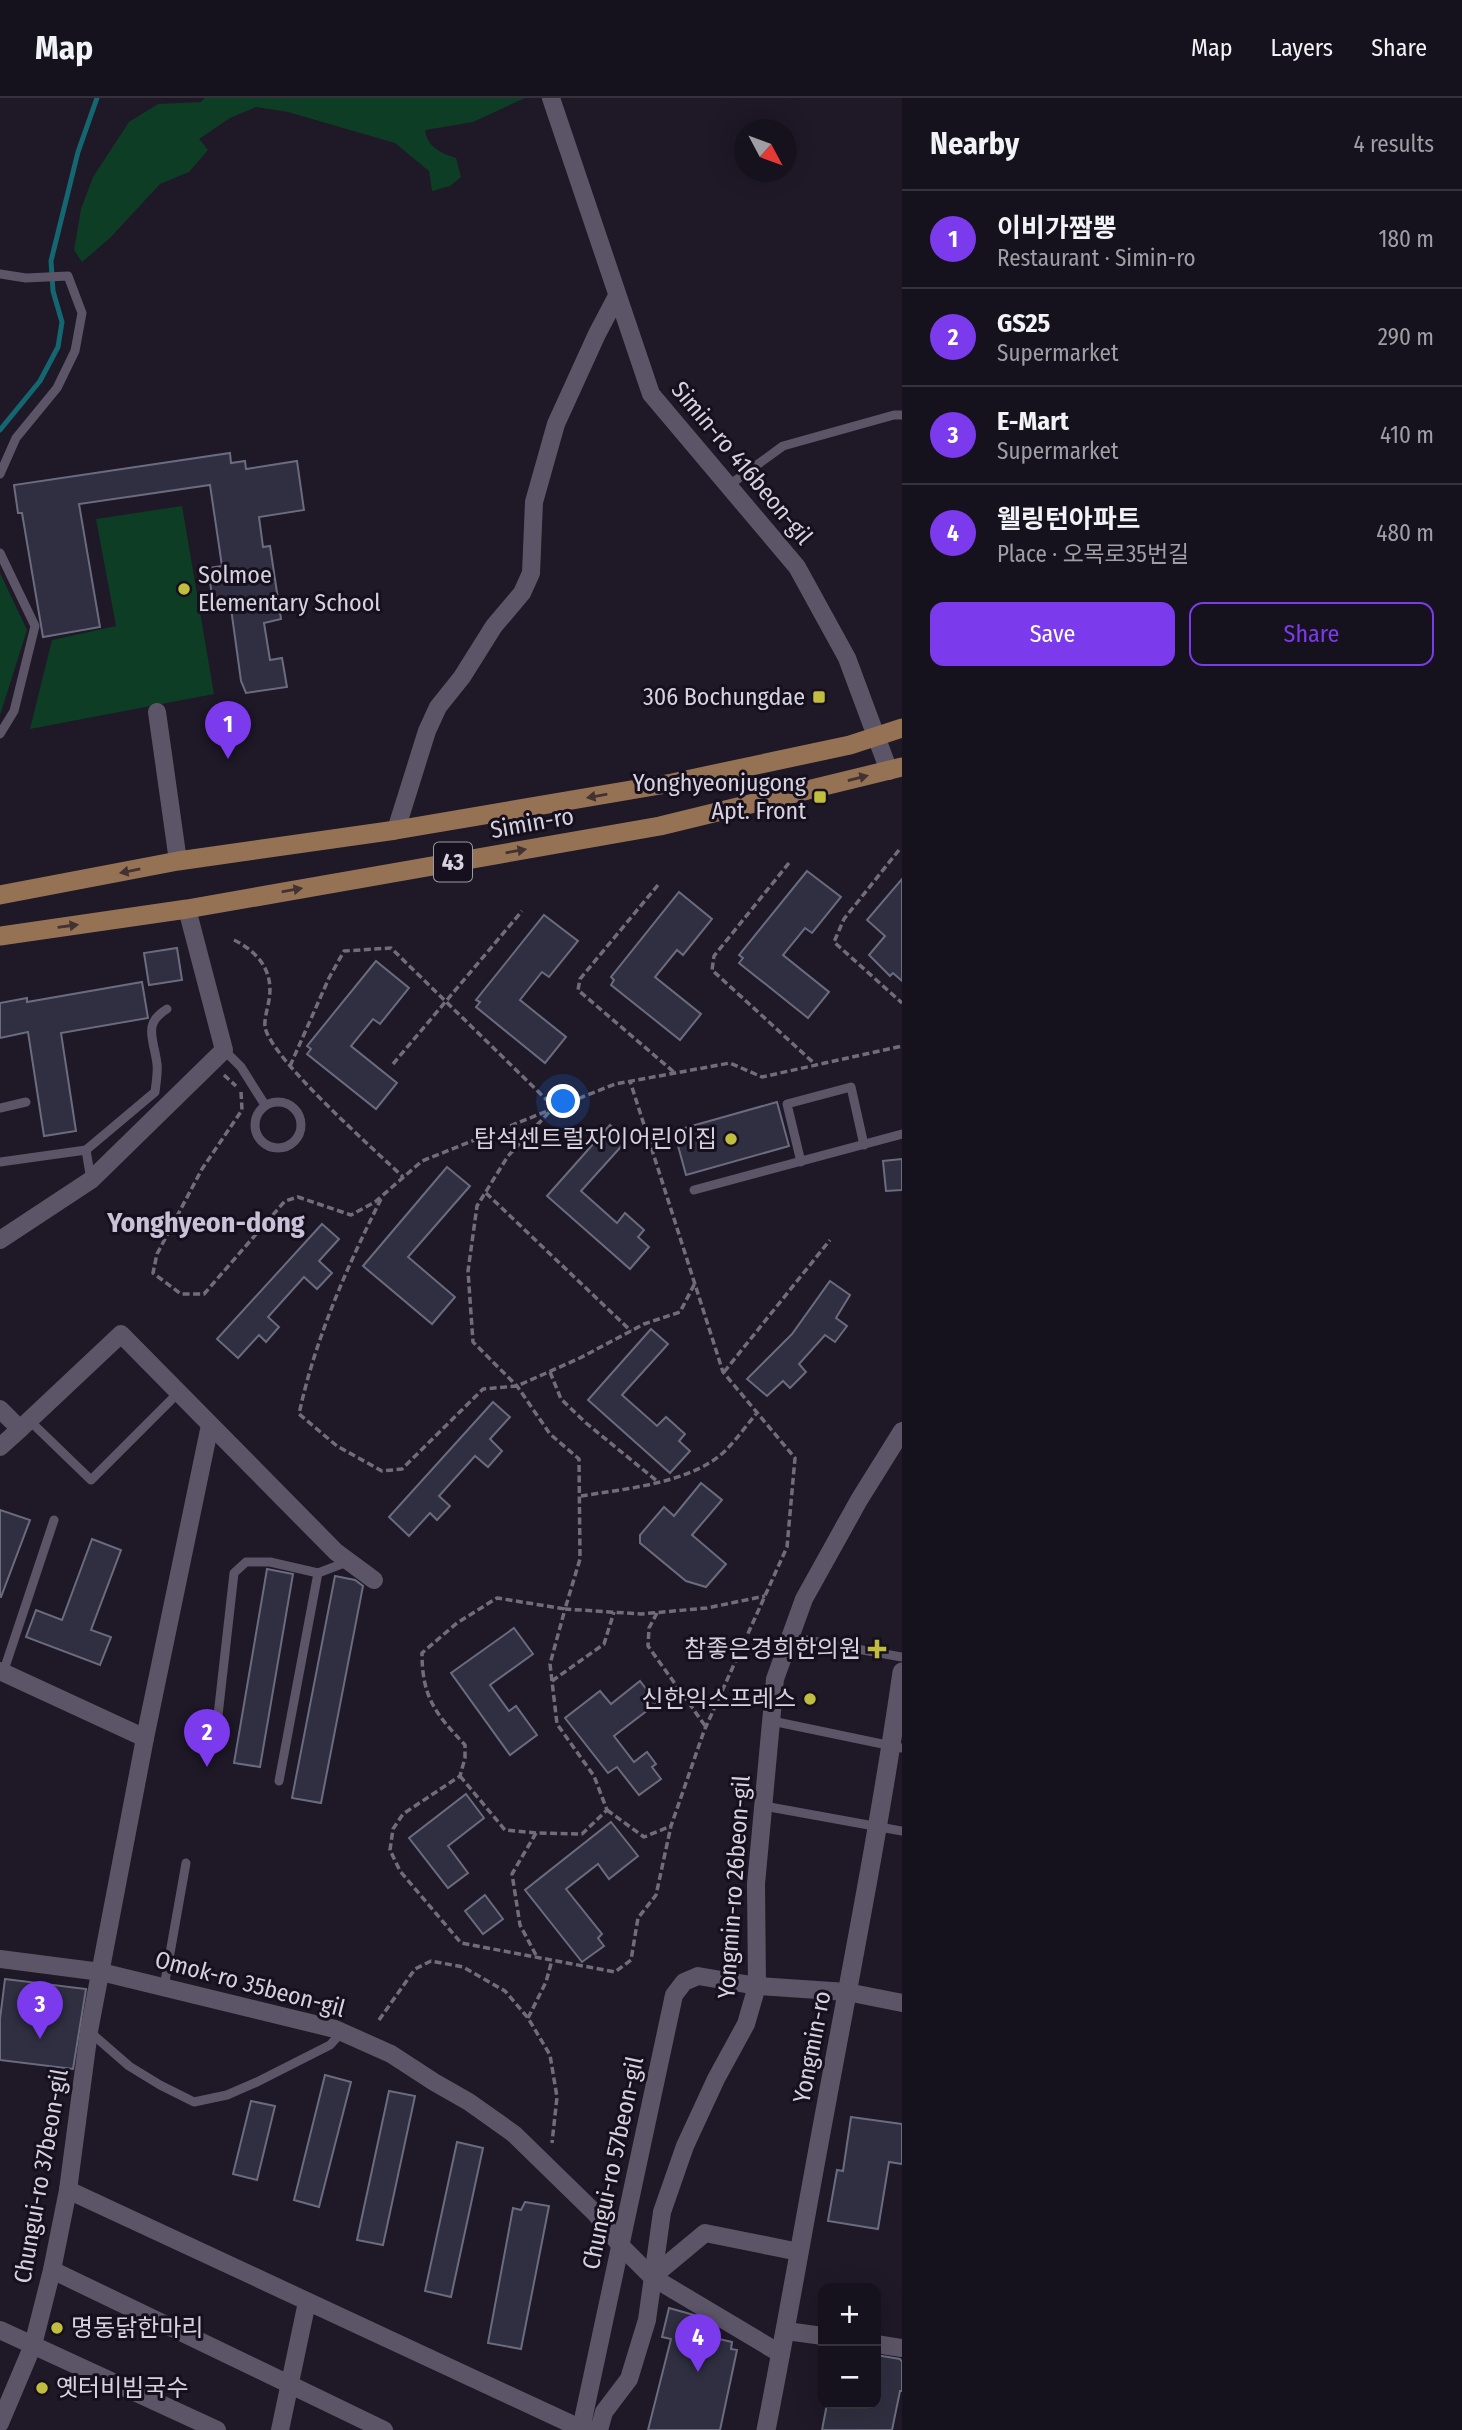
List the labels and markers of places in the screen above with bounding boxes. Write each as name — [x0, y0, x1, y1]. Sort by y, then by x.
place label: Solmoe Elementary School — [198, 561, 381, 617]
marker: Solmoe Elementary School — [176, 581, 192, 597]
place label: 306 Bochungdae — [643, 683, 805, 711]
marker: 306 Bochungdae — [811, 689, 827, 705]
pin: 1 — [205, 701, 251, 759]
place label: Yonghyeonjugong Apt. Front — [633, 769, 807, 825]
marker: Yonghyeonjugong Apt. Front — [812, 789, 828, 805]
place label: 탑석센트럴자이어린이집 — [474, 1125, 717, 1153]
marker: 탑석센트럴자이어린이집 — [723, 1131, 739, 1147]
place label: 참좋은경희한의원 — [684, 1635, 861, 1663]
marker: 참좋은경희한의원 — [867, 1639, 887, 1659]
place label: 신한익스프레스 — [641, 1685, 796, 1713]
marker: 신한익스프레스 — [802, 1691, 818, 1707]
pin: 2 — [184, 1709, 230, 1767]
pin: 3 — [17, 1981, 63, 2039]
place label: 명동닭한마리 — [71, 2314, 203, 2342]
pin: 4 — [675, 2314, 721, 2372]
marker: 명동닭한마리 — [49, 2320, 65, 2336]
place label: 옛터비빔국수 — [56, 2374, 188, 2402]
marker: 옛터비빔국수 — [34, 2380, 50, 2396]

